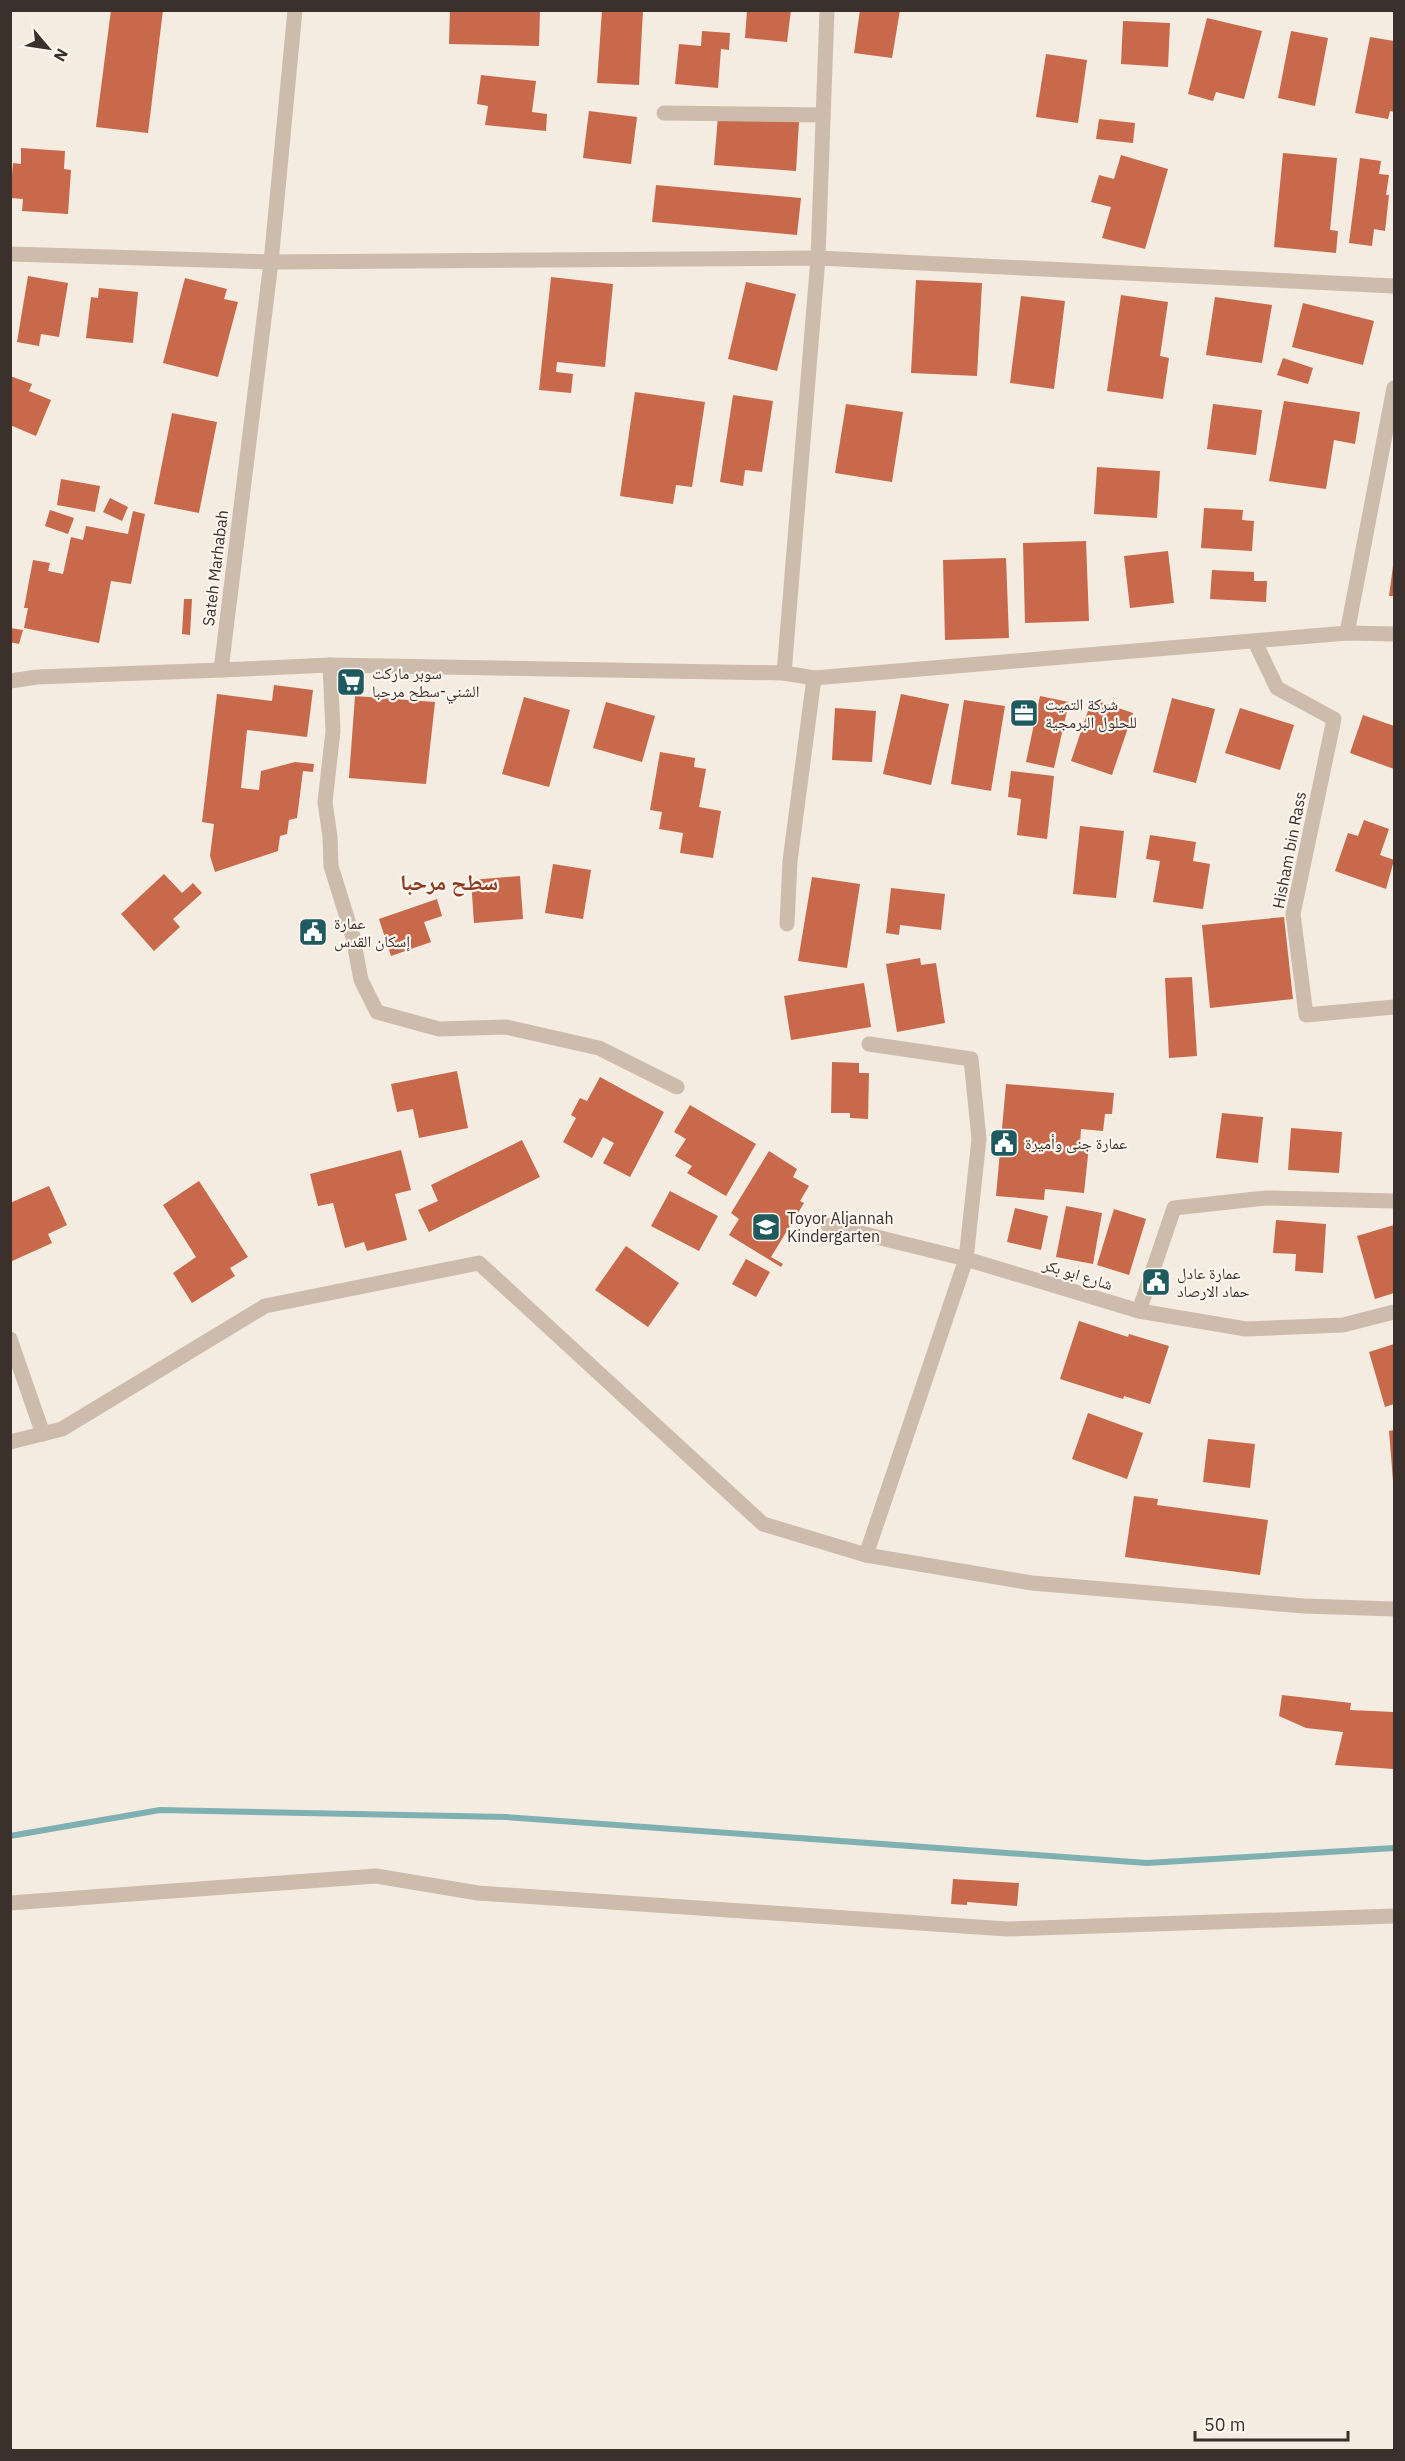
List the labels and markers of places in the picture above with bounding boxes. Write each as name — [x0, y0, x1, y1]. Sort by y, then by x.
place label: سوبر ماركت الشني-سطح مرحبا — [372, 663, 480, 704]
supermarket icon: سوبر ماركت الشني-سطح مرحبا — [335, 666, 367, 698]
place label: شركة التميت للحلول البرمجية — [1045, 694, 1137, 733]
office icon: شركة التميت للحلول البرمجية — [1008, 697, 1040, 729]
place label: عمارة إسكان القدس — [334, 913, 410, 952]
public building icon: عمارة إسكان القدس — [297, 916, 329, 948]
public building icon: عمارة جنى وأميرة — [988, 1127, 1020, 1159]
place label: عمارة جنى وأميرة — [1025, 1133, 1127, 1154]
place label: Toyor Aljannah Kindergarten — [787, 1208, 893, 1246]
school or university icon: Toyor Aljannah Kindergarten — [750, 1211, 782, 1243]
place label: عمارة عادل حماد الارصاد — [1177, 1263, 1250, 1301]
public building icon: عمارة عادل حماد الارصاد — [1140, 1266, 1172, 1298]

